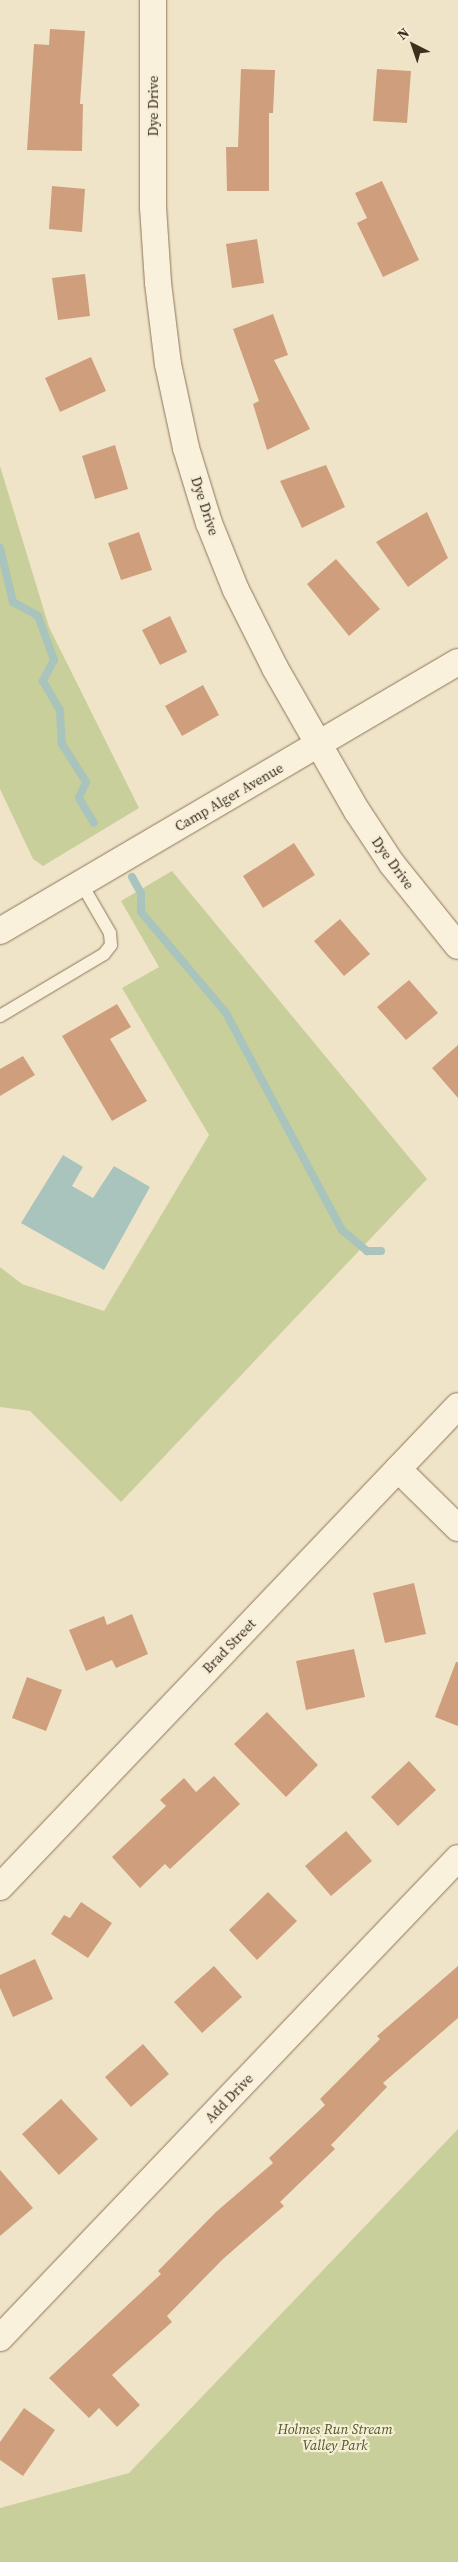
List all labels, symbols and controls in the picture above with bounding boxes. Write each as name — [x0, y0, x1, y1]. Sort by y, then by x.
north arrow — [388, 20, 438, 70]
text: N — [393, 23, 414, 45]
street label: Dye Drive — [145, 76, 161, 136]
street label: Dye Drive — [188, 474, 222, 538]
street label: Camp Alger Avenue — [172, 759, 286, 835]
street label: Dye Drive — [368, 833, 418, 893]
street label: Brad Street — [199, 1615, 259, 1677]
street label: Add Drive — [201, 2070, 257, 2126]
park label: Holmes Run Stream Valley Park — [277, 2421, 393, 2454]

